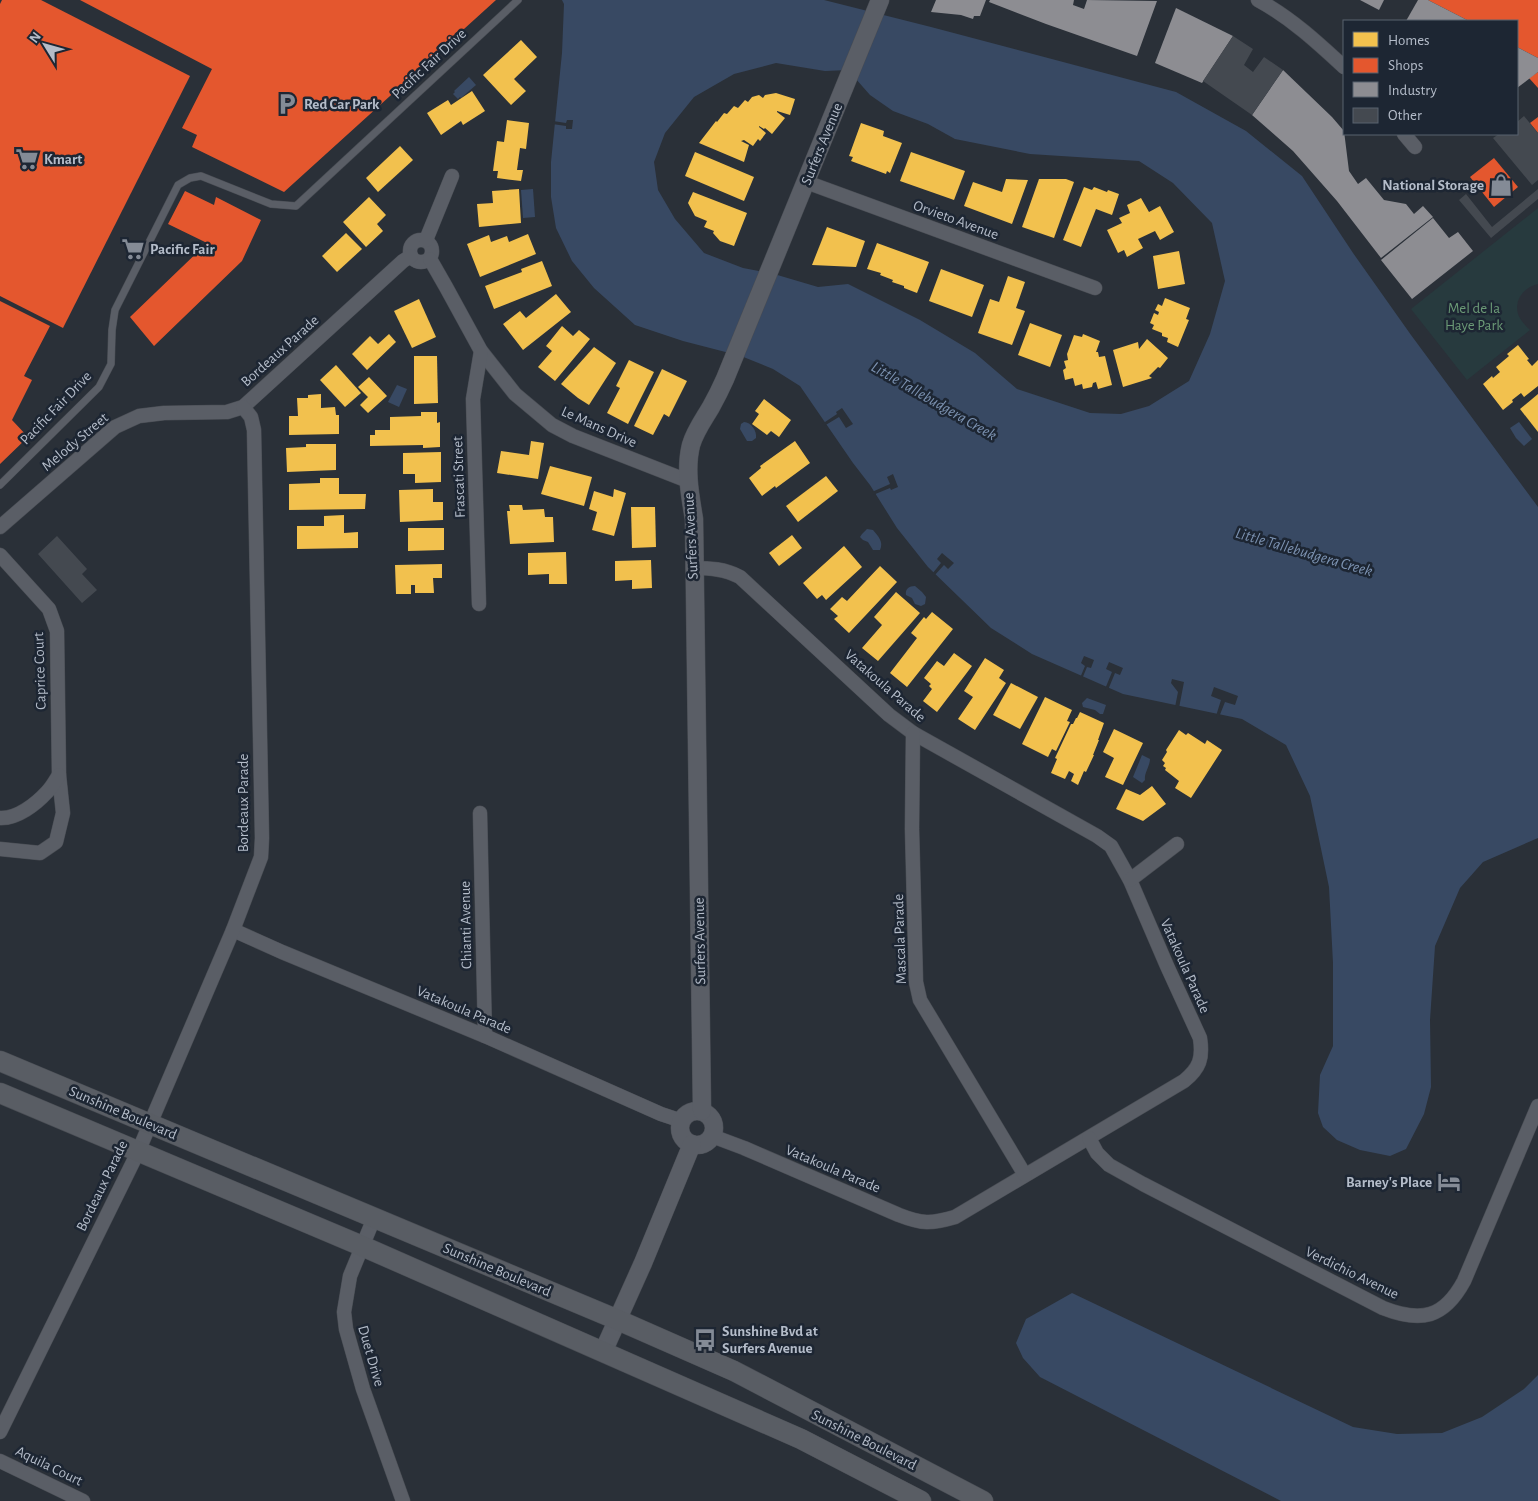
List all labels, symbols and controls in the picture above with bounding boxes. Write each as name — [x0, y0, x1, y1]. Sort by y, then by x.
north arrow — [20, 20, 70, 70]
legend — [1343, 20, 1518, 135]
street label: Pacific Fair Drive — [389, 26, 469, 102]
text: N — [27, 30, 44, 46]
text: Homes — [1388, 33, 1430, 48]
text: Shops — [1388, 58, 1423, 73]
text: Industry — [1388, 83, 1437, 98]
parking icon: Red Car Park — [274, 91, 300, 117]
place label: Red Car Park — [304, 97, 380, 112]
street label: Surfers Avenue — [799, 101, 845, 187]
text: Other — [1388, 108, 1422, 123]
supermarket icon: Kmart — [14, 146, 40, 172]
place label: Kmart — [44, 152, 82, 167]
shop icon: National Storage — [1488, 172, 1514, 198]
place label: National Storage — [1382, 178, 1484, 193]
street label: Orvieto Avenue — [911, 198, 1001, 242]
supermarket icon: Pacific Fair — [120, 236, 146, 262]
place label: Pacific Fair — [150, 242, 215, 257]
park label: Mel de la Haye Park — [1445, 301, 1503, 333]
street label: Bordeaux Parade — [238, 312, 322, 390]
water label: Little Tallebudgera Creek — [869, 359, 999, 443]
street label: Pacific Fair Drive — [17, 368, 95, 448]
street label: Le Mans Drive — [559, 404, 639, 450]
street label: Melody Street — [39, 410, 111, 474]
street label: Frascati Street — [450, 436, 468, 518]
street label: Surfers Avenue — [681, 492, 701, 580]
water label: Little Tallebudgera Creek — [1234, 525, 1374, 579]
street label: Caprice Court — [31, 632, 49, 710]
street label: Vatakoula Parade — [842, 647, 928, 725]
street label: Bordeaux Parade — [236, 754, 251, 852]
street label: Chianti Avenue — [458, 881, 474, 969]
street label: Mascala Parade — [891, 894, 909, 984]
street label: Surfers Avenue — [692, 897, 708, 985]
street label: Vatakoula Parade — [1158, 917, 1213, 1015]
street label: Vatakoula Parade — [414, 983, 514, 1037]
street label: Sunshine Boulevard — [67, 1084, 179, 1143]
street label: Bordeaux Parade — [74, 1138, 130, 1234]
street label: Vatakoula Parade — [783, 1142, 883, 1196]
hotel icon: Barney's Place — [1436, 1169, 1462, 1195]
place label: Barney's Place — [1346, 1175, 1432, 1190]
street label: Sunshine Boulevard — [441, 1241, 553, 1300]
street label: Verdichio Avenue — [1303, 1244, 1401, 1302]
street label: Duet Drive — [355, 1324, 387, 1388]
place label: Sunshine Bvd at Surfers Avenue — [722, 1324, 818, 1356]
bus stop icon: Sunshine Bvd at Surfers Avenue — [692, 1327, 718, 1353]
street label: Sunshine Boulevard — [809, 1407, 919, 1473]
street label: Aquila Court — [13, 1443, 85, 1489]

